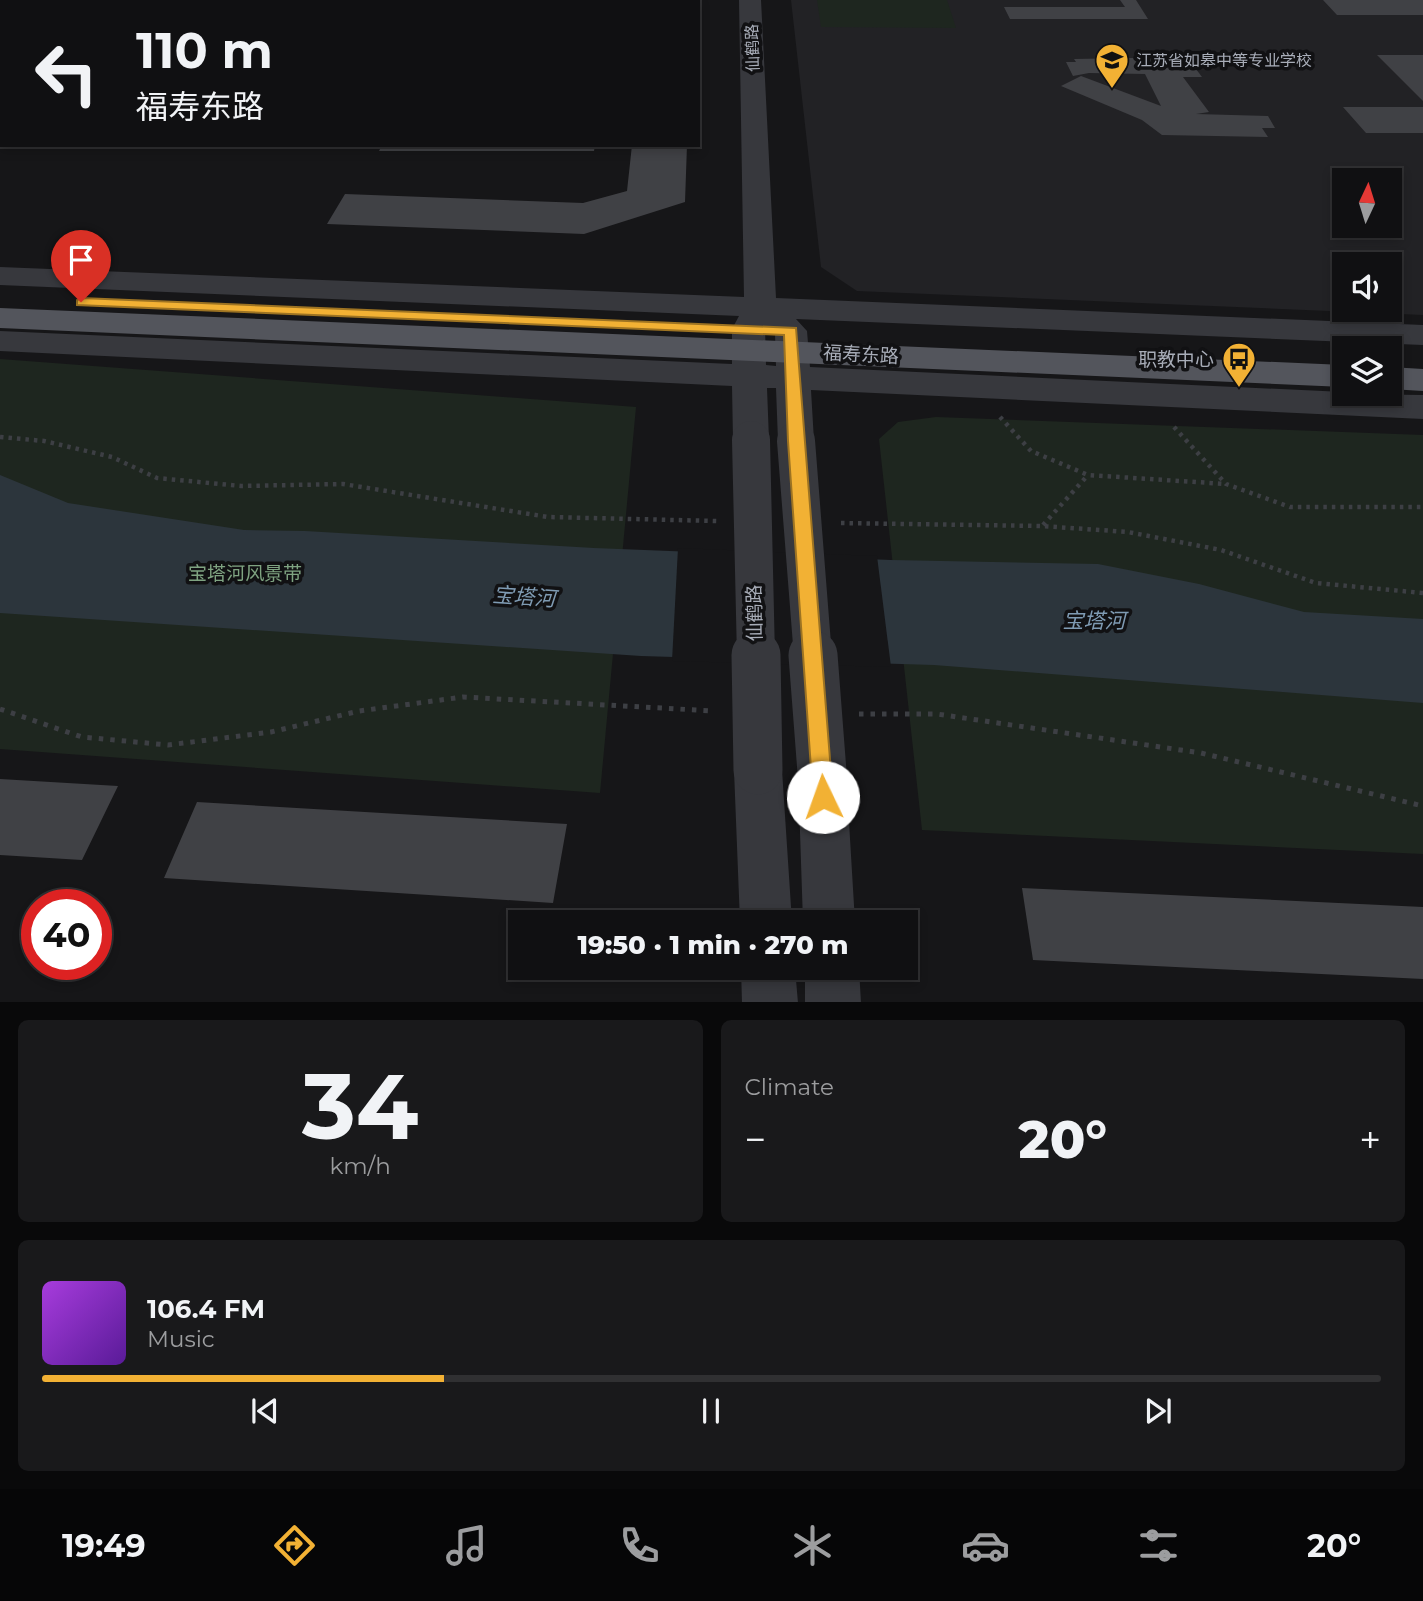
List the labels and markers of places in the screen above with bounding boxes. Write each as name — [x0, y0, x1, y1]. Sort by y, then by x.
school or university icon: 江苏省如皋中等专业学校 — [1093, 41, 1131, 90]
place label: 江苏省如皋中等专业学校 — [1136, 51, 1312, 70]
pin — [51, 230, 111, 302]
bus stop icon: 职教中心 — [1220, 340, 1258, 389]
place label: 职教中心 — [1138, 348, 1214, 371]

